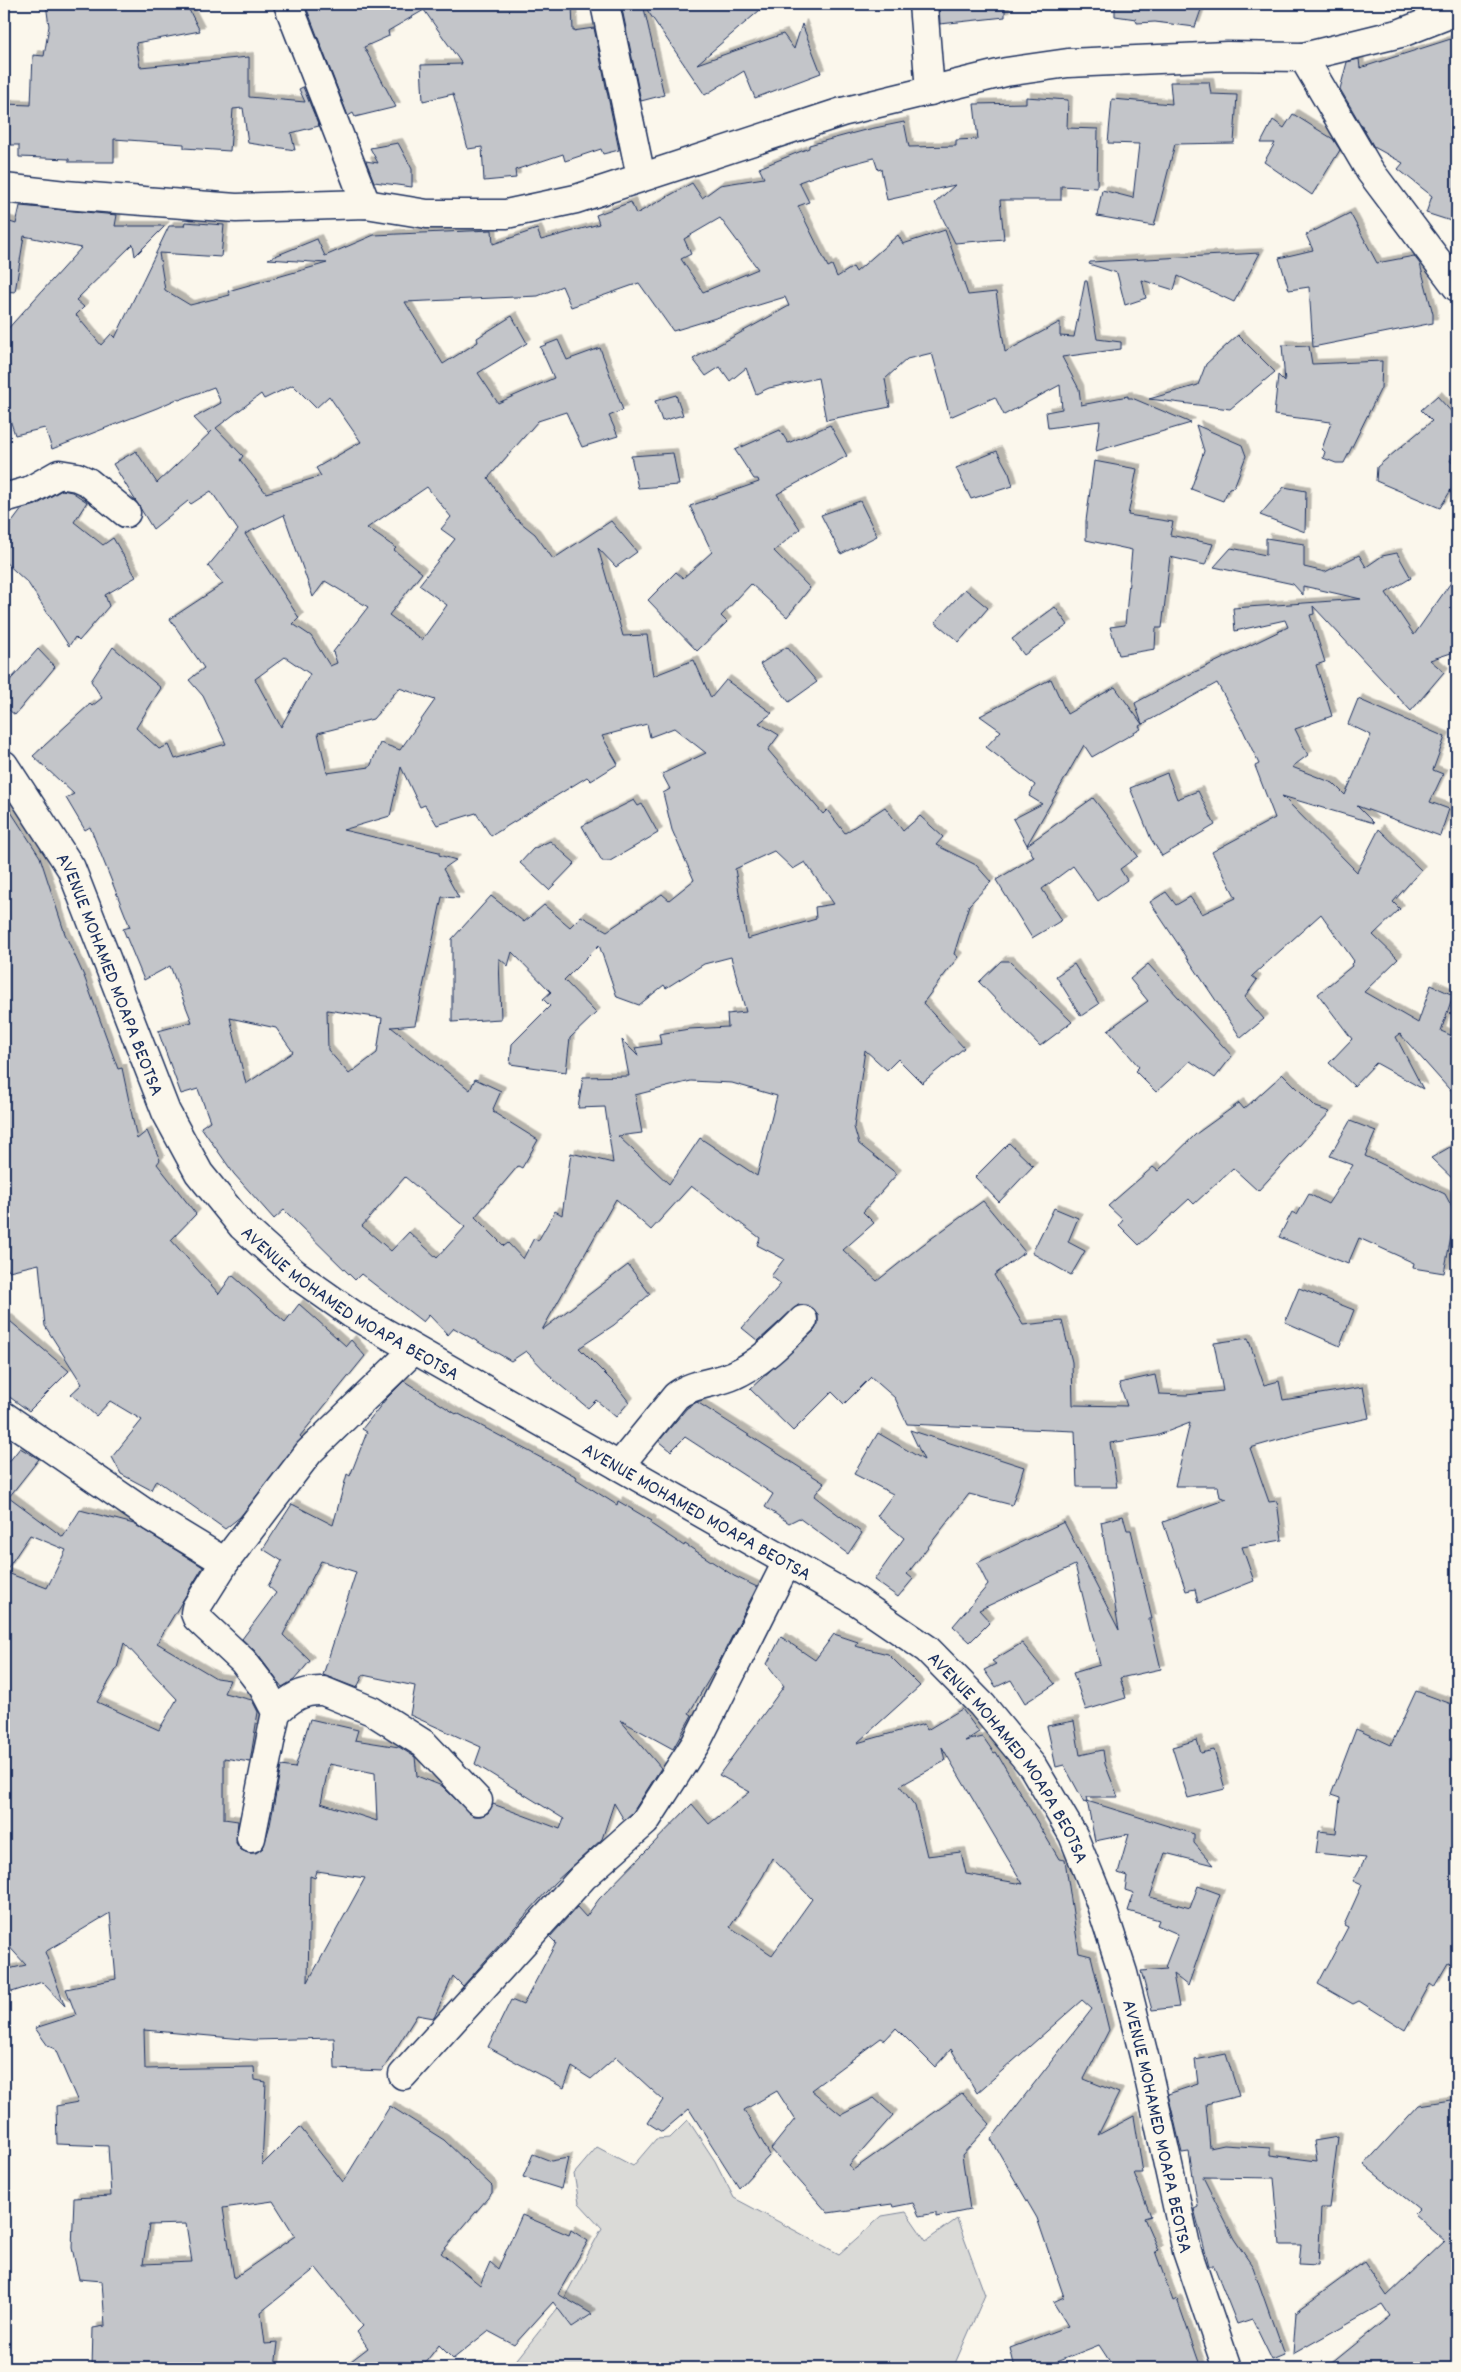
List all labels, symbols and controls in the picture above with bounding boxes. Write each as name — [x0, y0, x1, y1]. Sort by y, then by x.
street label: AVENUE MOHAMED MOAPA BEOTSA — [48, 848, 169, 1101]
street label: AVENUE MOHAMED MOAPA BEOTSA — [233, 1220, 464, 1389]
street label: AVENUE MOHAMED MOAPA BEOTSA — [576, 1437, 816, 1590]
street label: AVENUE MOHAMED MOAPA BEOTSA — [920, 1646, 1094, 1868]
street label: AVENUE MOHAMED MOAPA BEOTSA — [1113, 1997, 1198, 2256]

